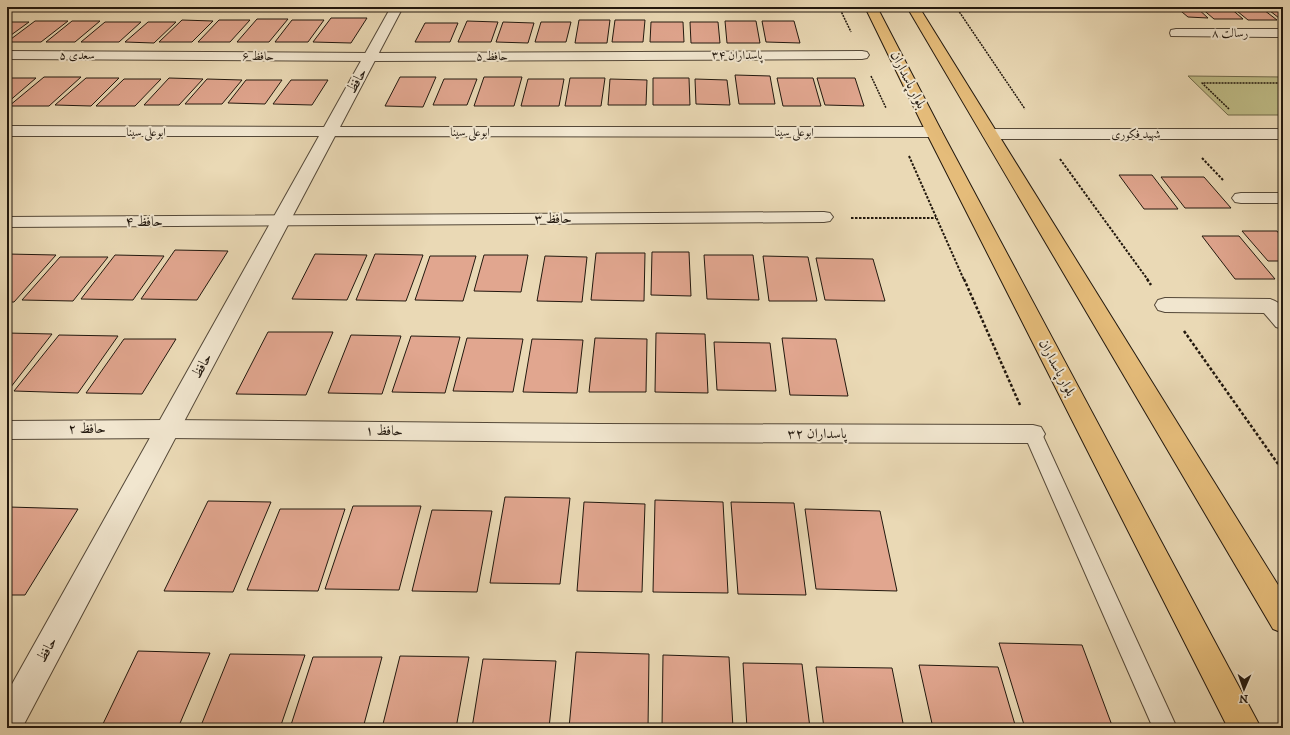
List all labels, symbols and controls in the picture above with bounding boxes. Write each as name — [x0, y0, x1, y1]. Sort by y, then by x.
street label: رسالت ۸ — [1212, 26, 1249, 41]
street label: سعدی ۵ — [59, 48, 95, 63]
street label: پاسداران ۳۴ — [712, 48, 763, 64]
street label: بلوار پاسداران — [885, 48, 930, 113]
street label: حافظ ۶ — [242, 49, 274, 64]
street label: حافظ ۵ — [476, 49, 508, 64]
street label: حافظ — [343, 65, 371, 97]
street label: ابوعلی سینا — [126, 125, 166, 141]
street label: ابوعلی سینا — [450, 125, 490, 141]
street label: ابوعلی سینا — [774, 125, 814, 141]
street label: شهید فکوری — [1111, 127, 1161, 142]
street label: حافظ ۳ — [534, 210, 572, 228]
street label: حافظ ۴ — [125, 213, 163, 231]
street label: بلوار پاسداران — [1034, 336, 1080, 401]
street label: حافظ — [188, 350, 216, 382]
street label: حافظ ۲ — [68, 420, 106, 438]
street label: حافظ ۱ — [365, 422, 403, 440]
street label: پاسداران ۳۲ — [787, 425, 848, 444]
street label: حافظ — [33, 634, 61, 666]
north arrow — [1224, 669, 1264, 709]
text: N — [1239, 691, 1248, 705]

